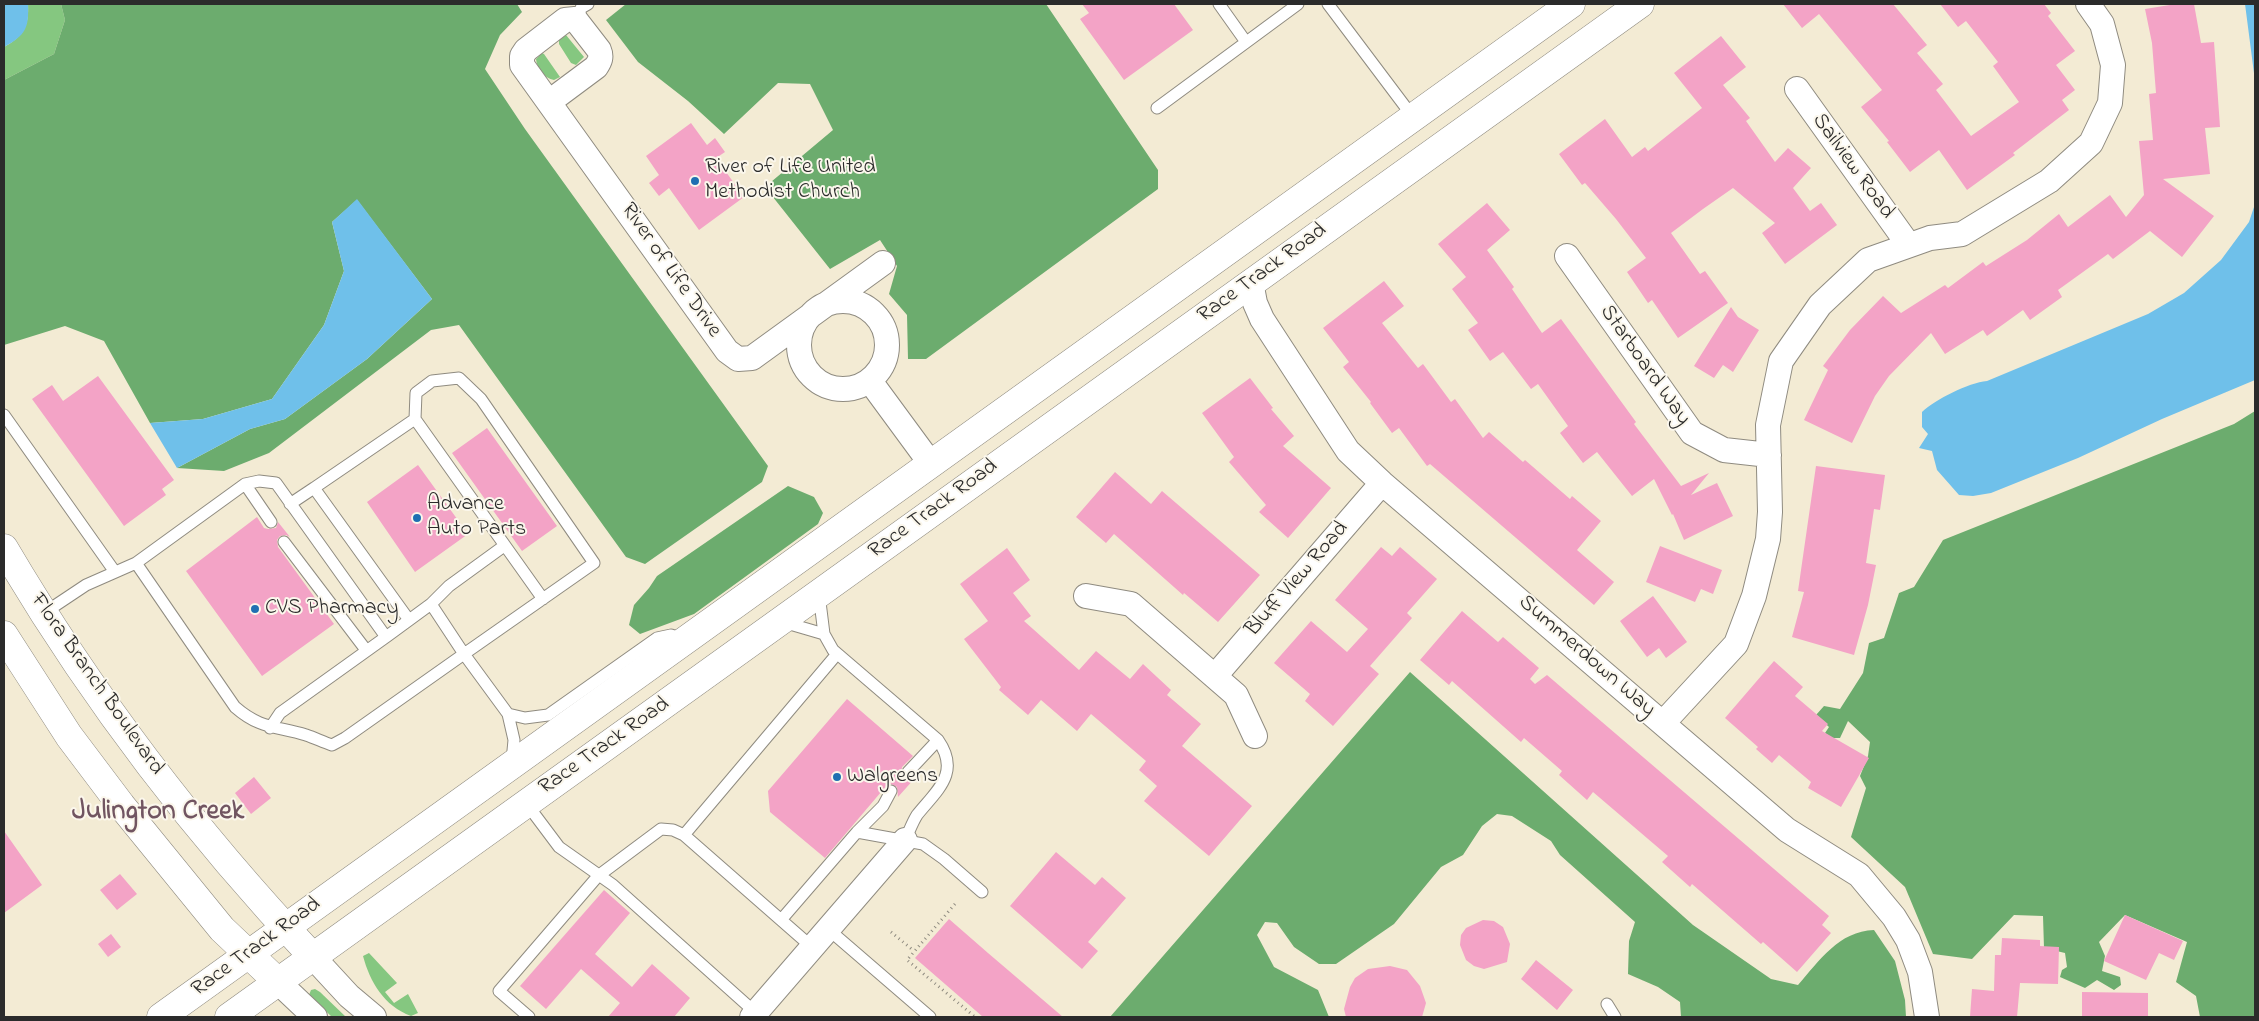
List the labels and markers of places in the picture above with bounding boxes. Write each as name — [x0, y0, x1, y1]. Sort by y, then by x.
place label: River of Life United Methodist Church — [705, 155, 876, 206]
marker: River of Life United Methodist Church — [689, 175, 701, 187]
place label: Advance Auto Parts — [427, 492, 526, 544]
marker: Advance Auto Parts — [411, 512, 423, 524]
place label: CVS Pharmacy — [265, 596, 399, 622]
marker: CVS Pharmacy — [249, 603, 261, 615]
place label: Walgreens — [847, 764, 938, 790]
marker: Walgreens — [831, 771, 843, 783]

